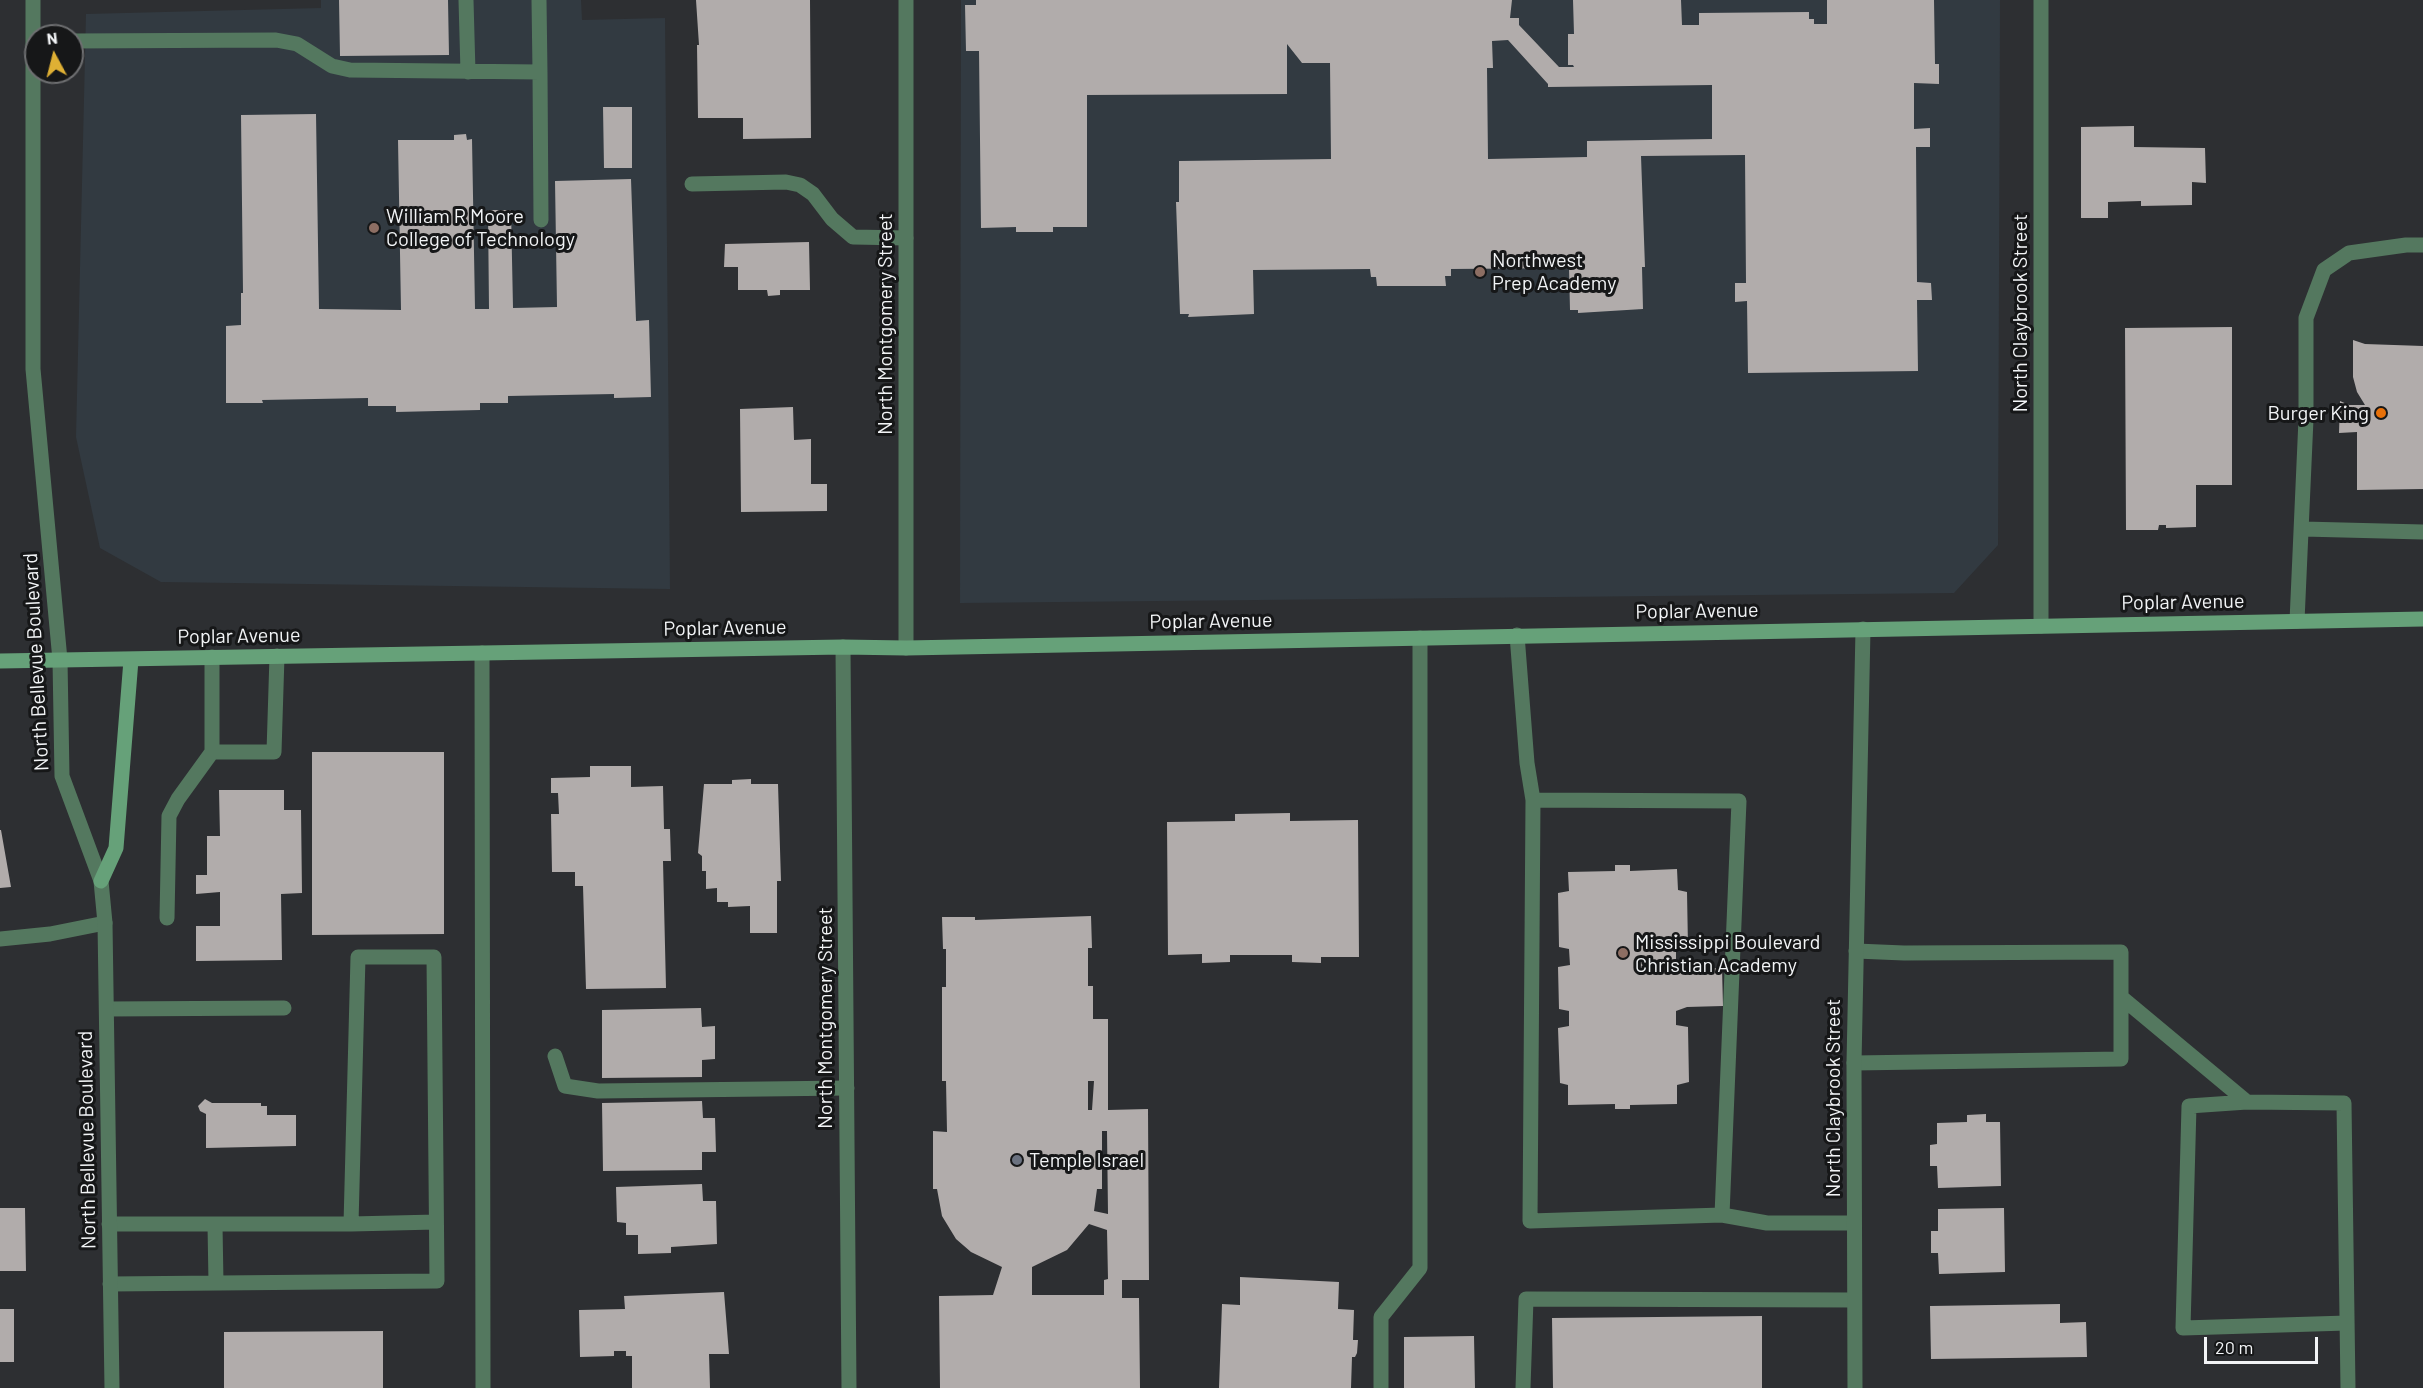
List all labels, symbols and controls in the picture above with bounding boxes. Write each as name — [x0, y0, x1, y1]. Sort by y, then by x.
north arrow — [24, 24, 84, 84]
text: N — [46, 28, 58, 48]
place label: William R Moore College of Technology — [386, 204, 575, 251]
street label: North Montgomery Street — [873, 213, 897, 435]
street label: North Claybrook Street — [2008, 214, 2032, 412]
marker: William R Moore College of Technology — [367, 221, 381, 235]
place label: Northwest Prep Academy — [1492, 248, 1616, 295]
marker: Northwest Prep Academy — [1473, 265, 1487, 279]
place label: Burger King — [2268, 401, 2369, 425]
marker: Burger King — [2374, 406, 2388, 420]
street label: North Bellevue Boulevard — [18, 552, 54, 772]
street label: Poplar Avenue — [2121, 589, 2245, 615]
street label: Poplar Avenue — [1635, 598, 1759, 624]
street label: Poplar Avenue — [1149, 608, 1273, 634]
street label: Poplar Avenue — [663, 615, 787, 641]
street label: Poplar Avenue — [177, 623, 301, 649]
street label: North Montgomery Street — [813, 907, 837, 1129]
place label: Mississippi Boulevard Christian Academy — [1635, 930, 1820, 977]
marker: Mississippi Boulevard Christian Academy — [1616, 946, 1630, 960]
street label: North Claybrook Street — [1821, 999, 1845, 1197]
street label: North Bellevue Boulevard — [73, 1031, 101, 1249]
place label: Temple Israel — [1029, 1148, 1144, 1172]
marker: Temple Israel — [1010, 1153, 1024, 1167]
scale bar — [2207, 1325, 2321, 1363]
text: 20 m — [2215, 1336, 2253, 1358]

